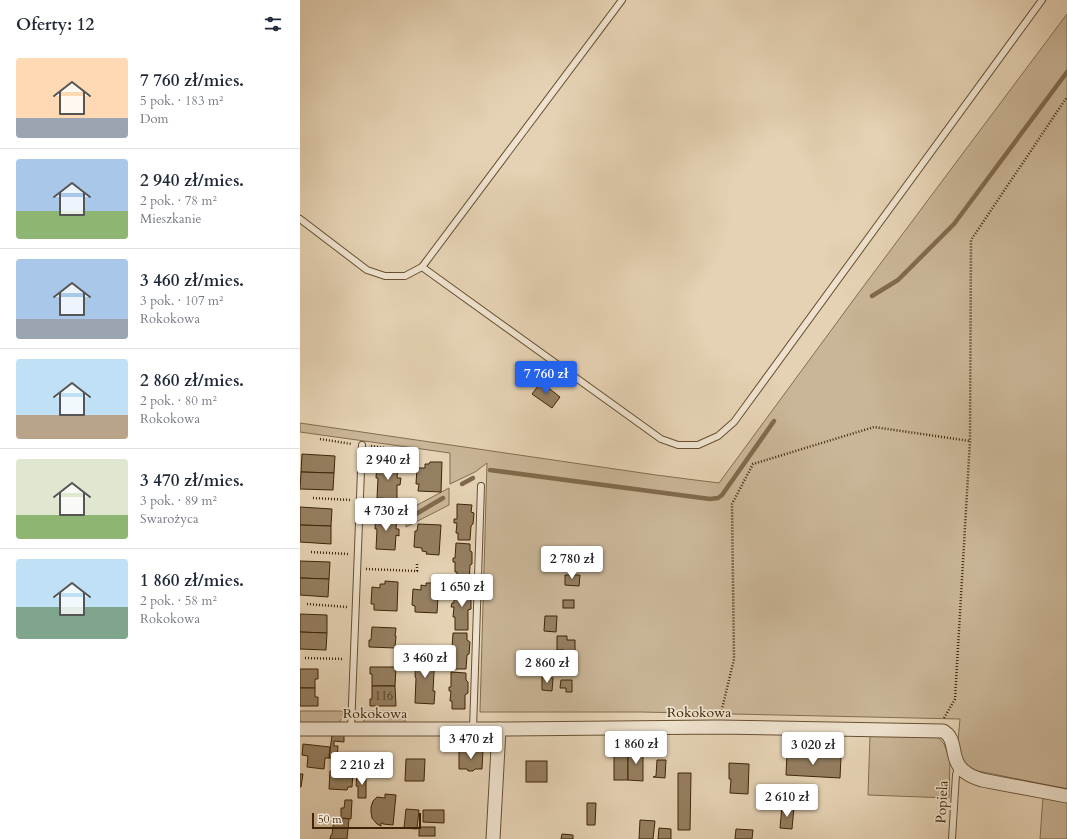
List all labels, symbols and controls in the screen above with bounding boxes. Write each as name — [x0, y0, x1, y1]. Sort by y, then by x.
text: Oferty: 12 — [16, 13, 94, 36]
icon: filters — [262, 13, 284, 35]
text: 7 760 zł/mies. — [140, 69, 244, 92]
icon: home — [48, 74, 96, 122]
text: 5 pok. · 183 m² — [140, 92, 223, 110]
text: Dom — [140, 110, 169, 128]
text: 2 940 zł/mies. — [140, 169, 244, 192]
icon: home — [48, 175, 96, 223]
text: 2 pok. · 78 m² — [140, 192, 217, 210]
text: Mieszkanie — [140, 210, 201, 228]
text: 3 460 zł/mies. — [140, 269, 244, 292]
icon: home — [48, 275, 96, 323]
text: 3 pok. · 107 m² — [140, 292, 223, 310]
text: Rokokowa — [140, 310, 200, 328]
pin: 7 760 zł — [505, 361, 587, 395]
text: 7 760 zł — [524, 365, 568, 383]
text: 2 860 zł/mies. — [140, 369, 244, 392]
icon: home — [48, 375, 96, 423]
text: 2 pok. · 80 m² — [140, 392, 217, 410]
text: Rokokowa — [140, 410, 200, 428]
pin: 2 940 zł — [347, 447, 429, 481]
text: 2 940 zł — [366, 451, 410, 469]
text: 3 470 zł/mies. — [140, 469, 244, 492]
icon: home — [48, 475, 96, 523]
text: 3 pok. · 89 m² — [140, 492, 217, 510]
pin: 4 730 zł — [345, 498, 427, 532]
text: 4 730 zł — [364, 502, 408, 520]
text: Swarożyca — [140, 510, 199, 528]
pin: 2 780 zł — [531, 546, 613, 580]
text: 2 780 zł — [550, 550, 594, 568]
text: 1 860 zł/mies. — [140, 569, 244, 592]
pin: 1 650 zł — [421, 574, 503, 608]
icon: home — [48, 575, 96, 623]
text: 1 650 zł — [440, 578, 484, 596]
text: 2 pok. · 58 m² — [140, 592, 217, 610]
text: Rokokowa — [140, 610, 200, 628]
pin: 3 460 zł — [384, 645, 466, 679]
text: 3 460 zł — [403, 649, 447, 667]
pin: 2 860 zł — [506, 650, 588, 684]
text: 2 860 zł — [525, 654, 569, 672]
house number: 116 — [375, 688, 393, 704]
street label: Rokokowa — [667, 703, 731, 722]
street label: Rokokowa — [343, 704, 407, 723]
pin: 3 470 zł — [430, 726, 512, 760]
text: 3 470 zł — [449, 730, 493, 748]
pin: 1 860 zł — [595, 731, 677, 765]
pin: 3 020 zł — [772, 732, 854, 766]
text: 1 860 zł — [614, 735, 658, 753]
text: 3 020 zł — [791, 736, 835, 754]
pin: 2 210 zł — [321, 752, 403, 786]
text: 2 210 zł — [340, 756, 384, 774]
street label: Popiela — [931, 780, 953, 824]
pin: 2 610 zł — [746, 784, 828, 818]
text: 2 610 zł — [765, 788, 809, 806]
scale bar — [312, 811, 421, 830]
text: 50 m — [318, 812, 342, 827]

